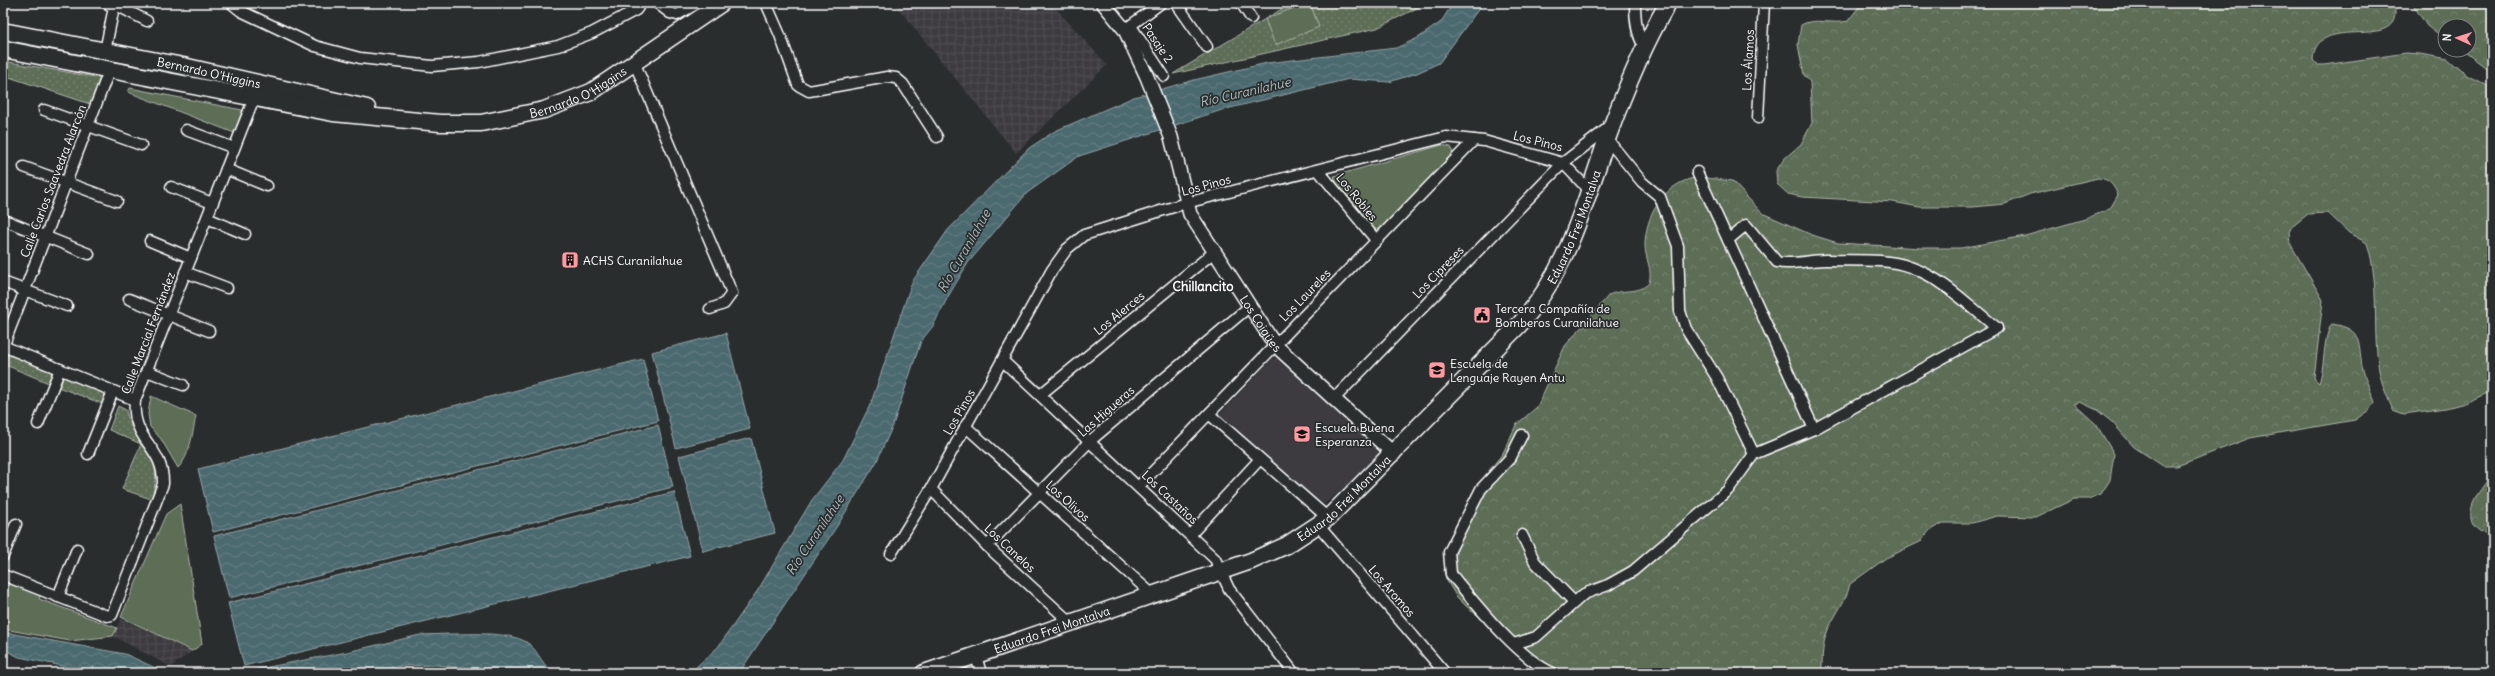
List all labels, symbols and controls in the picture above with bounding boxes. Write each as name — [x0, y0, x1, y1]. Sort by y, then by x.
north arrow — [2437, 18, 2477, 58]
street label: Pasaje 2 — [1139, 20, 1177, 66]
street label: Los Álamos — [1739, 29, 1757, 91]
text: N — [2440, 33, 2454, 42]
street label: Bernardo O'Higgins — [156, 54, 262, 91]
street label: Bernardo O'Higgins — [528, 63, 629, 120]
water label: Río Curanilahue — [1198, 73, 1293, 111]
street label: Calle Carlos Saavedra Alarcón — [17, 102, 89, 260]
street label: Los Pinos — [1512, 128, 1564, 154]
street label: Eduardo Frei Montalva — [1544, 168, 1603, 286]
street label: Los Robles — [1333, 170, 1381, 224]
street label: Los Pinos — [1180, 171, 1232, 199]
water label: Río Curanilahue — [933, 206, 995, 295]
street label: Los Cipreses — [1409, 243, 1467, 301]
building icon: ACHS Curanilahue — [560, 250, 580, 270]
place label: ACHS Curanilahue — [583, 253, 682, 268]
street label: Los Laureles — [1276, 266, 1334, 324]
street label: Calle Marcial Fernández — [118, 270, 178, 396]
district label: Chillancito — [1173, 278, 1233, 295]
street label: Los Alerces — [1091, 288, 1147, 338]
street label: Los Coigües — [1237, 292, 1285, 355]
place label: Tercera Compañía de Bomberos Curanilahue — [1495, 301, 1619, 330]
public building icon: Tercera Compañía de Bomberos Curanilahue — [1472, 305, 1492, 325]
place label: Escuela de Lenguaje Rayen Antu — [1450, 356, 1565, 385]
school or university icon: Escuela de Lenguaje Rayen Antu — [1427, 360, 1447, 380]
street label: Las Higueras — [1075, 382, 1137, 440]
street label: Los Pinos — [940, 386, 978, 438]
place label: Escuela Buena Esperanza — [1315, 420, 1395, 449]
school or university icon: Escuela Buena Esperanza — [1292, 424, 1312, 444]
street label: Eduardo Frei Montalva — [1294, 452, 1394, 544]
street label: Los Castaños — [1139, 467, 1201, 527]
street label: Los Olivos — [1043, 477, 1093, 525]
water label: Río Curanilahue — [782, 491, 849, 578]
street label: Los Canelos — [981, 521, 1039, 575]
street label: Los Aromos — [1366, 562, 1418, 620]
street label: Eduardo Frei Montalva — [992, 602, 1112, 656]

